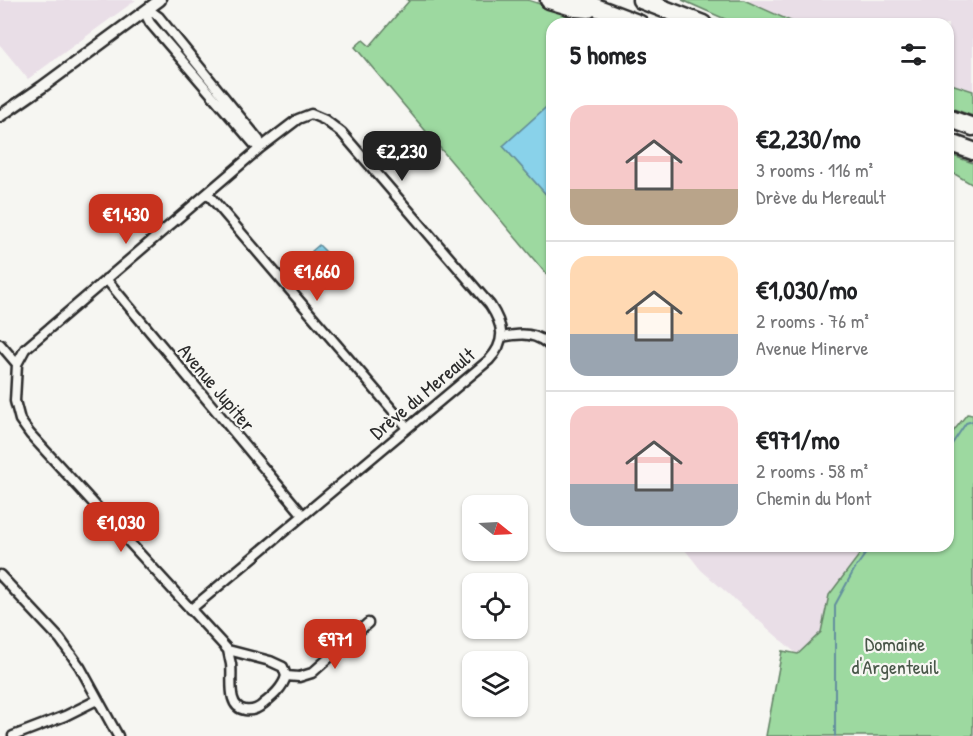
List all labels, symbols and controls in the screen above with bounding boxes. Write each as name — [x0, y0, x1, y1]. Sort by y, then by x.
text: 5 homes — [570, 37, 646, 72]
icon: filters — [897, 38, 930, 71]
text: €2,230/mo — [756, 121, 861, 156]
icon: home — [618, 129, 690, 201]
pin: €2,230 — [353, 131, 451, 182]
text: €2,230 — [377, 137, 427, 164]
text: 3 rooms · 116 m² — [756, 156, 873, 183]
text: Drève du Mereault — [756, 183, 886, 210]
pin: €1,430 — [77, 194, 175, 245]
text: €1,430 — [103, 200, 149, 227]
pin: €1,660 — [268, 251, 366, 302]
text: €1,660 — [294, 257, 340, 284]
text: €1,030/mo — [756, 272, 857, 307]
icon: home — [618, 280, 690, 352]
text: 2 rooms · 76 m² — [756, 307, 869, 334]
text: Avenue Minerve — [756, 334, 868, 361]
street label: Avenue Jupiter — [172, 338, 262, 437]
street label: Drève du Mereault — [364, 340, 481, 445]
text: €971/mo — [756, 422, 840, 457]
icon: home — [618, 430, 690, 502]
text: 2 rooms · 58 m² — [756, 457, 868, 484]
text: Chemin du Mont — [756, 484, 871, 511]
north arrow — [462, 495, 528, 561]
map controls — [462, 495, 528, 717]
pin: €1,030 — [72, 502, 170, 553]
text: €1,030 — [97, 508, 145, 535]
button: locate — [462, 573, 528, 639]
pin: €971 — [299, 619, 371, 670]
text: €971 — [318, 625, 352, 652]
park label: Domaine d'Argenteuil — [851, 630, 939, 680]
button: layers — [462, 651, 528, 717]

